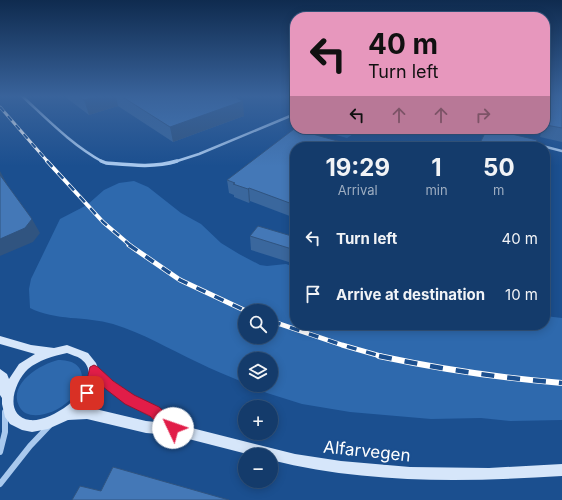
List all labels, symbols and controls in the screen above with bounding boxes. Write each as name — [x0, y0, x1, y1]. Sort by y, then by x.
text: 40 m — [368, 27, 438, 61]
icon: left — [302, 28, 354, 80]
text: Turn left — [368, 61, 438, 82]
icon: left — [346, 104, 368, 126]
icon: ahead — [388, 104, 410, 126]
icon: ahead — [430, 104, 452, 126]
icon: right — [472, 104, 494, 126]
text: 19:29 — [325, 153, 390, 182]
text: 1 — [431, 153, 442, 182]
text: 50 — [483, 153, 515, 182]
text: Arrival — [338, 182, 378, 198]
text: min — [425, 182, 448, 198]
text: m — [493, 182, 505, 198]
icon: left — [302, 227, 324, 249]
text: Turn left — [336, 229, 397, 248]
text: 40 m — [501, 229, 538, 248]
icon: arrive — [302, 283, 324, 305]
text: Arrive at destination — [336, 285, 485, 304]
text: 10 m — [505, 285, 538, 304]
map controls — [238, 304, 278, 488]
button: search — [238, 304, 278, 344]
button: layers — [238, 352, 278, 392]
pin — [70, 376, 104, 410]
icon: arrive — [76, 382, 98, 404]
button: + — [238, 400, 278, 440]
position arrow — [152, 407, 194, 449]
street label: Alfarvegen — [322, 436, 412, 466]
button: − — [238, 448, 278, 488]

